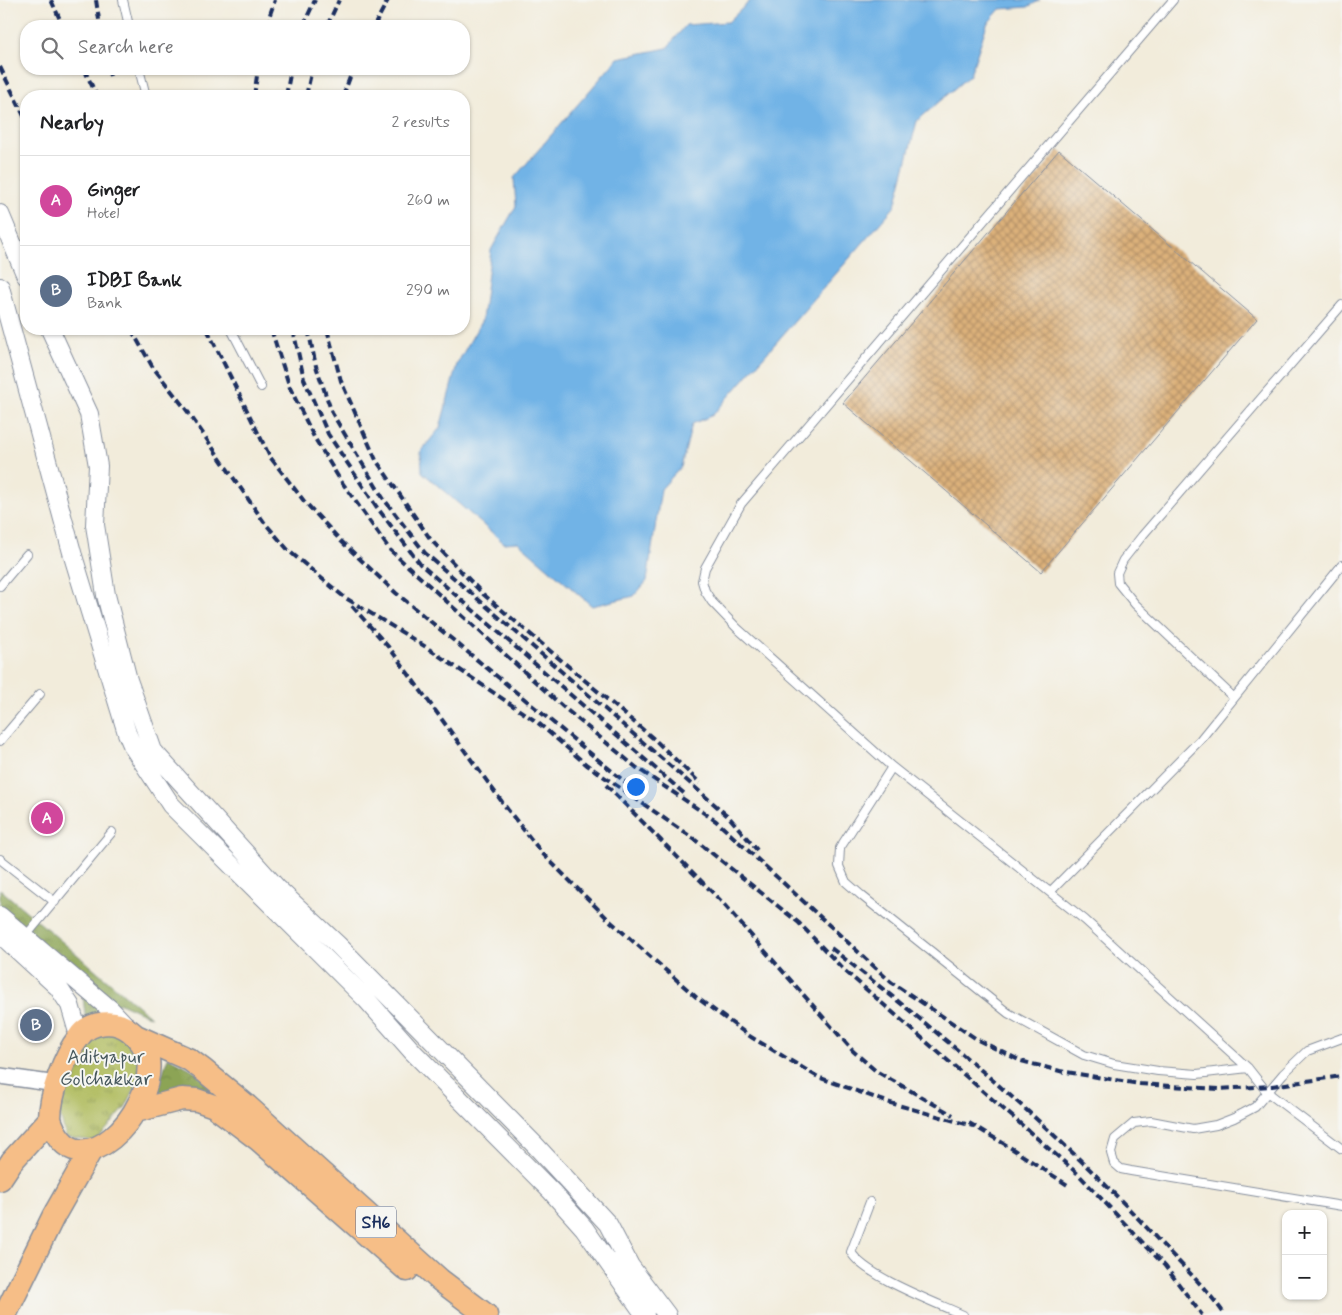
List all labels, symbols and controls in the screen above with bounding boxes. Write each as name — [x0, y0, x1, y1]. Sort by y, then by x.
search box — [20, 20, 470, 75]
icon: search — [38, 34, 66, 62]
text: Search here — [78, 35, 174, 60]
text: Nearby — [40, 109, 104, 137]
text: 2 results — [392, 112, 450, 133]
text: Ginger — [87, 178, 140, 203]
text: A — [51, 190, 61, 211]
text: 260 m — [407, 190, 450, 211]
text: Hotel — [87, 203, 120, 224]
text: IDBI Bank — [87, 268, 182, 293]
text: B — [51, 280, 61, 301]
text: 290 m — [406, 280, 450, 301]
text: Bank — [87, 293, 122, 314]
your location — [623, 774, 649, 800]
pin: A — [31, 799, 63, 837]
pin: B — [20, 1006, 52, 1044]
park label: Adityapur Golchakkar — [60, 1045, 152, 1092]
road number: SH6 — [356, 1206, 396, 1238]
map controls — [1282, 1210, 1327, 1300]
button: + — [1282, 1210, 1327, 1255]
button: − — [1282, 1255, 1327, 1300]

